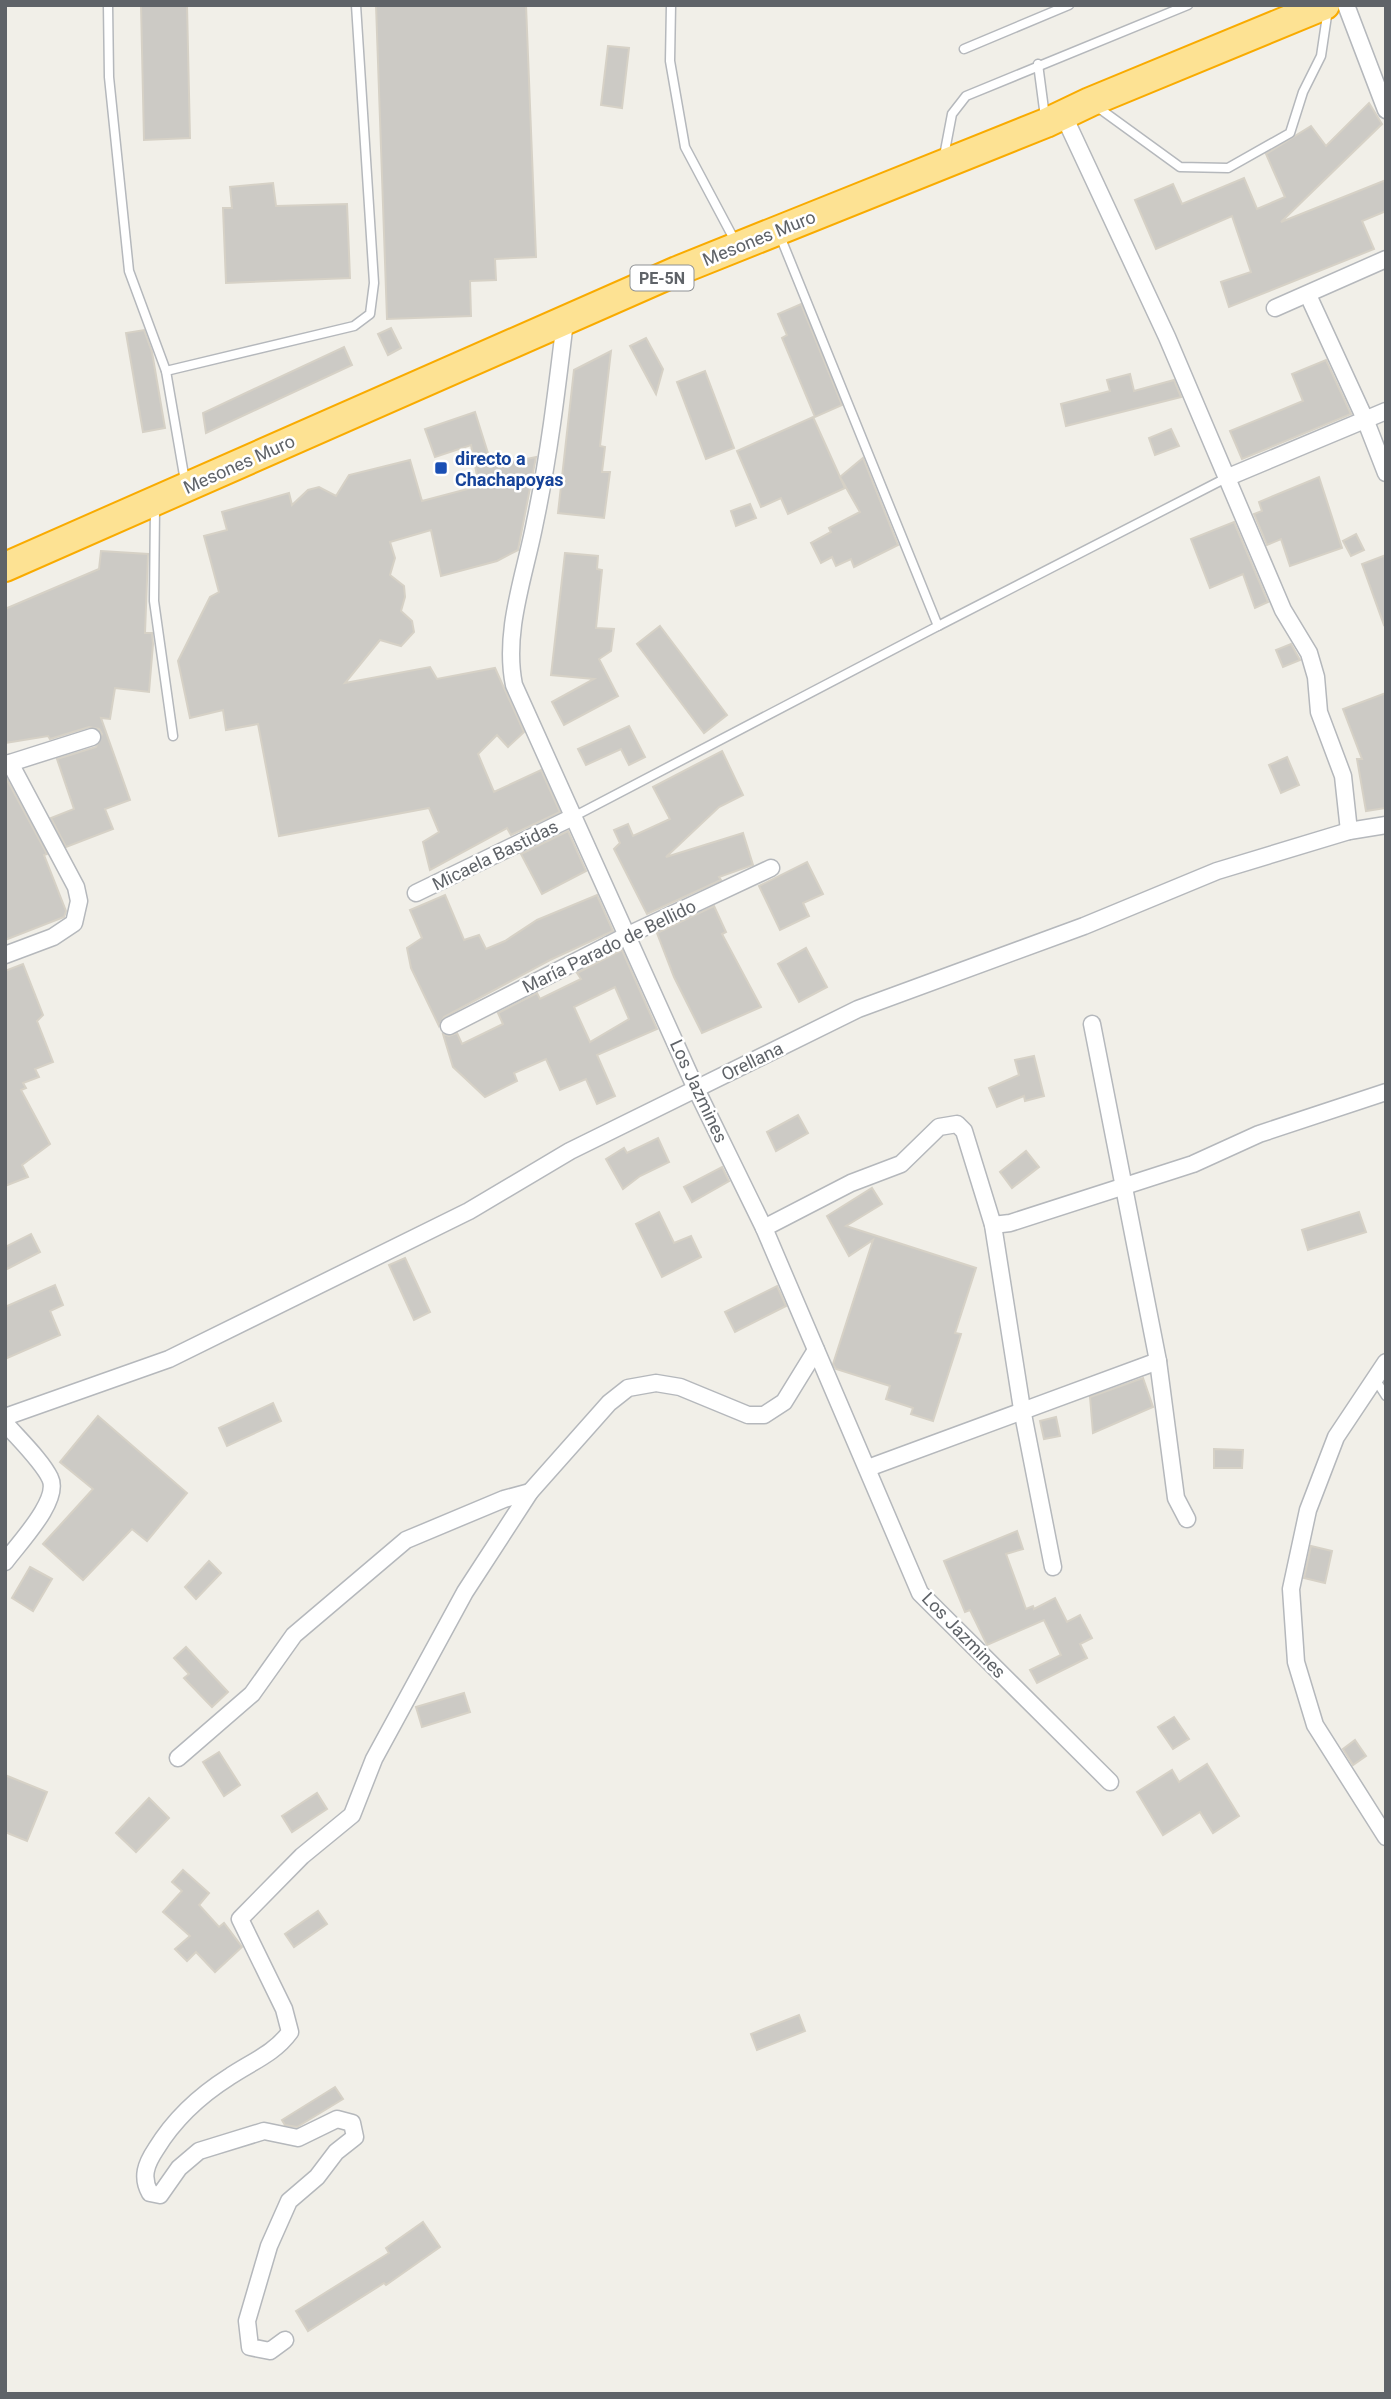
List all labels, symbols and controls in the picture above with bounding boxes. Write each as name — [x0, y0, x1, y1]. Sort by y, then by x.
street label: Mesones Muro — [699, 206, 819, 270]
road number: PE-5N — [630, 266, 694, 290]
street label: Mesones Muro — [180, 430, 298, 498]
place label: directo a Chachapoyas — [455, 448, 564, 490]
marker: directo a Chachapoyas — [433, 460, 449, 476]
street label: Micaela Bastidas — [429, 815, 561, 895]
street label: María Parado de Bellido — [519, 895, 699, 997]
street label: Los Jazmines — [666, 1036, 732, 1146]
street label: Orellana — [718, 1037, 786, 1085]
street label: Los Jazmines — [918, 1588, 1010, 1682]

